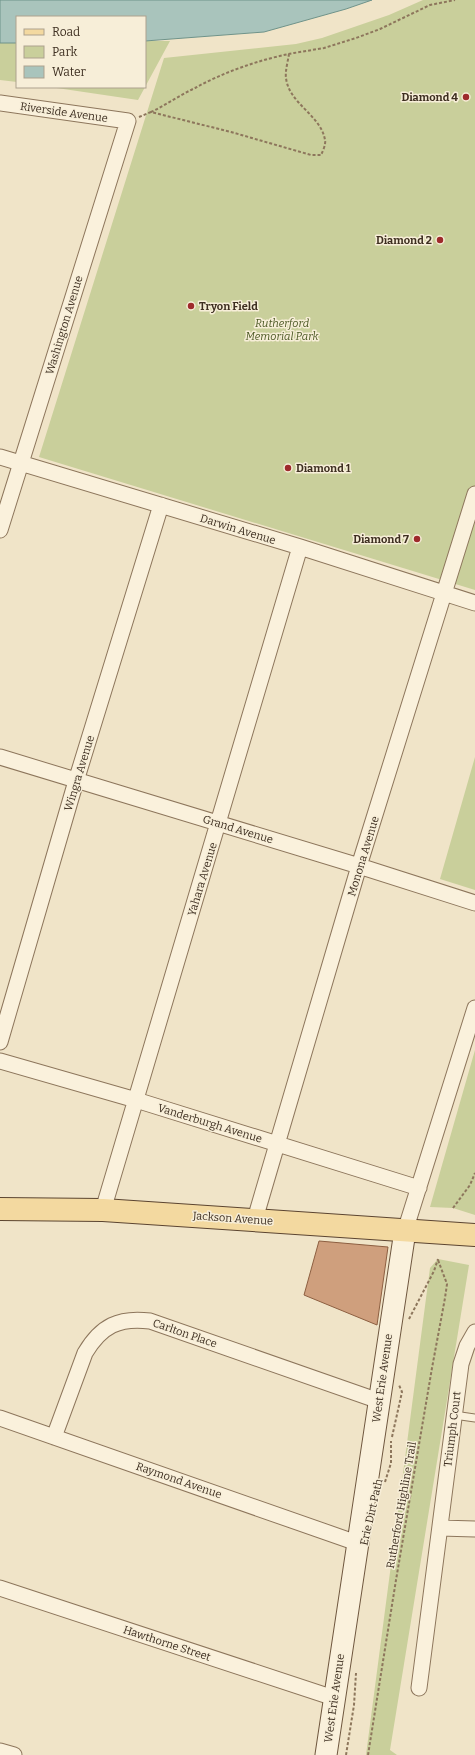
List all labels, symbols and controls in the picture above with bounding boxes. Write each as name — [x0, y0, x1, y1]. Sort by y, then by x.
legend — [16, 16, 146, 88]
text: Road — [52, 25, 80, 39]
text: Park — [52, 45, 78, 59]
text: Water — [52, 65, 87, 79]
place label: Diamond 4 — [401, 91, 458, 104]
marker: Diamond 4 — [461, 92, 471, 102]
street label: Riverside Avenue — [19, 100, 109, 125]
place label: Diamond 2 — [376, 234, 432, 247]
marker: Diamond 2 — [435, 235, 445, 245]
street label: Washington Avenue — [43, 274, 86, 376]
place label: Tryon Field — [199, 300, 258, 313]
marker: Tryon Field — [186, 301, 196, 311]
park label: Rutherford Memorial Park — [245, 317, 320, 343]
place label: Diamond 1 — [296, 462, 351, 475]
marker: Diamond 1 — [283, 463, 293, 473]
street label: Darwin Avenue — [198, 512, 277, 547]
place label: Diamond 7 — [353, 533, 409, 546]
marker: Diamond 7 — [412, 534, 422, 544]
street label: Wingra Avenue — [62, 734, 97, 813]
street label: Grand Avenue — [201, 813, 275, 846]
street label: Monona Avenue — [345, 815, 382, 898]
street label: Yahara Avenue — [185, 841, 220, 918]
street label: Vanderburgh Avenue — [156, 1101, 264, 1146]
street label: Jackson Avenue — [192, 1209, 273, 1228]
street label: Carlton Place — [151, 1316, 219, 1351]
street label: West Erie Avenue — [370, 1333, 395, 1423]
street label: Triumph Court — [441, 1391, 464, 1468]
street label: Rutherford Highline Trail — [384, 1441, 419, 1569]
street label: Raymond Avenue — [134, 1460, 223, 1501]
street label: Erie Dirt Path — [358, 1477, 386, 1547]
street label: Hawthorne Street — [121, 1623, 212, 1664]
street label: West Erie Avenue — [322, 1653, 347, 1743]

